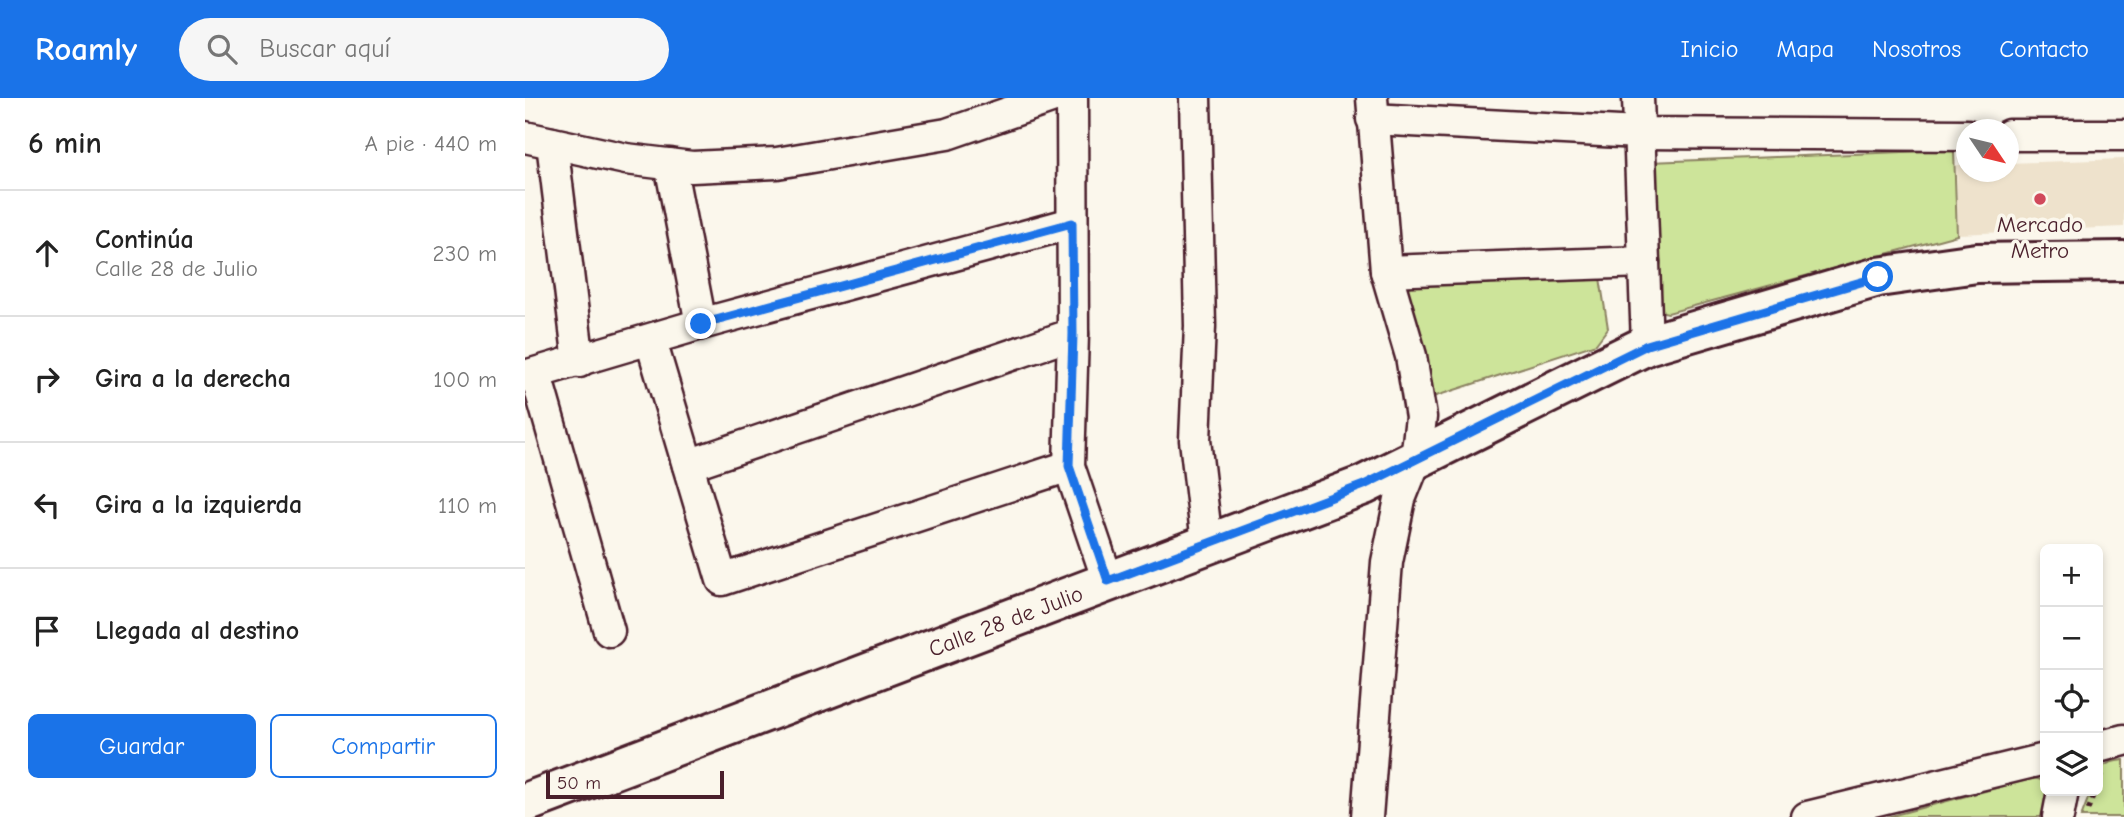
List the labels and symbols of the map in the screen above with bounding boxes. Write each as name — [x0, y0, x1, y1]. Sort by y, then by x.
north arrow — [1956, 119, 2019, 182]
marker: Mercado Metro — [2032, 191, 2048, 207]
place label: Mercado Metro — [1997, 211, 2083, 264]
route start — [1862, 261, 1893, 292]
route end — [685, 308, 716, 339]
street label: Calle 28 de Julio — [925, 580, 1087, 663]
scale bar — [546, 768, 725, 800]

